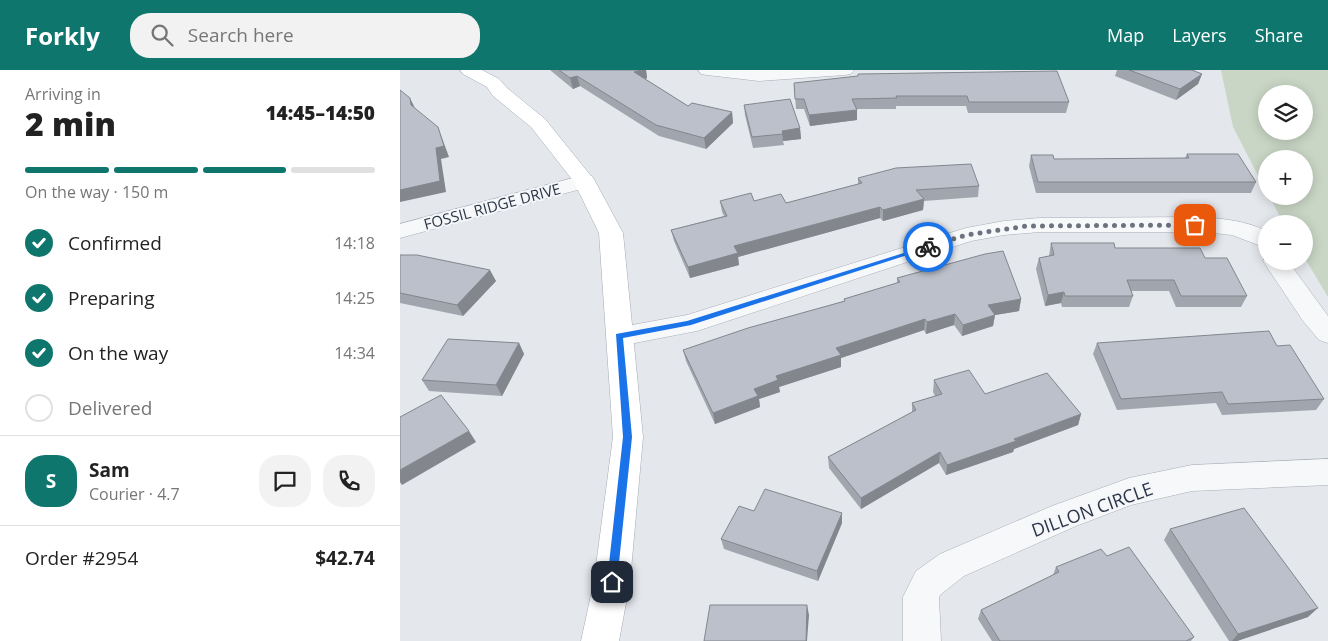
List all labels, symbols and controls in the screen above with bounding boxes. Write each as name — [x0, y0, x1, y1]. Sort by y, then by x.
search box — [130, 13, 480, 58]
text: Forkly — [25, 19, 100, 52]
icon: search — [148, 21, 176, 49]
text: Search here — [188, 22, 294, 48]
text: Map — [1107, 23, 1144, 47]
text: Layers — [1172, 23, 1227, 47]
text: Share — [1255, 23, 1303, 47]
text: Arriving in — [25, 83, 101, 105]
map controls — [1258, 85, 1313, 270]
button: layers — [1258, 85, 1313, 140]
text: 14:45–14:50 — [265, 100, 375, 126]
text: 2 min — [25, 102, 116, 145]
button: + — [1258, 150, 1313, 205]
street label: FOSSIL RIDGE DRIVE — [421, 178, 563, 234]
text: On the way · 150 m — [25, 181, 168, 203]
pin — [1174, 204, 1216, 246]
icon: bag — [1181, 211, 1209, 239]
button: − — [1258, 215, 1313, 270]
courier — [903, 222, 953, 272]
icon: check — [25, 229, 53, 257]
text: Confirmed — [68, 230, 162, 256]
text: 14:18 — [334, 232, 375, 254]
icon: bike — [914, 233, 942, 261]
icon: check — [25, 284, 53, 312]
text: Preparing — [68, 285, 155, 311]
text: 14:25 — [334, 287, 375, 309]
icon: check — [25, 339, 53, 367]
text: On the way — [68, 340, 168, 366]
text: 14:34 — [334, 342, 375, 364]
text: Delivered — [68, 395, 152, 421]
button: chat — [259, 455, 311, 507]
button: phone — [323, 455, 375, 507]
text: Sam — [89, 457, 130, 483]
text: S — [46, 468, 56, 494]
street label: DILLON CIRCLE — [1028, 476, 1156, 542]
text: Courier · 4.7 — [89, 483, 180, 505]
text: Order #2954 — [25, 545, 138, 571]
text: $42.74 — [315, 545, 375, 571]
pin — [591, 561, 633, 603]
icon: home — [598, 568, 626, 596]

